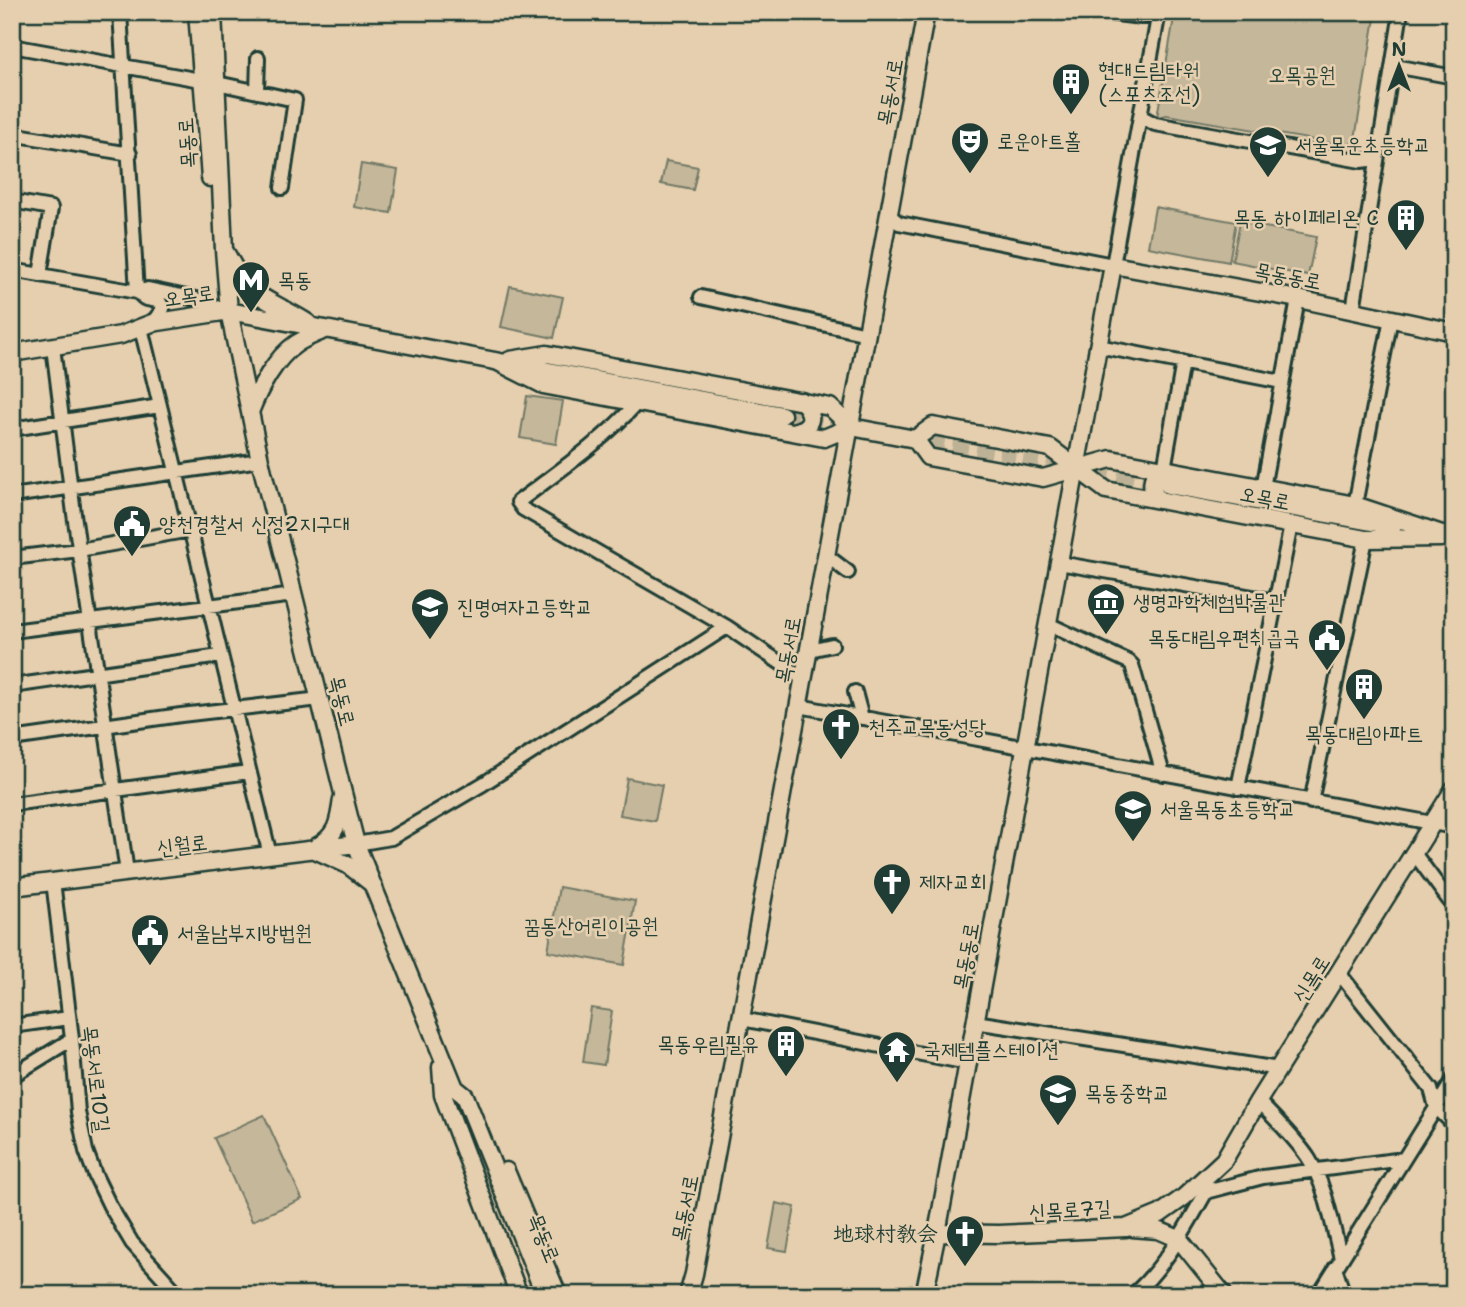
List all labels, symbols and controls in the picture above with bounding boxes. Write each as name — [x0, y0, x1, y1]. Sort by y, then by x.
north arrow — [1364, 32, 1434, 102]
text: N — [1391, 37, 1407, 62]
street label: 목동서로 — [870, 56, 910, 128]
place label: 현대드림타워 (스포츠조선) — [1098, 56, 1200, 108]
building icon: 현대드림타워 (스포츠조선) — [1050, 61, 1092, 116]
park label: 오목공원 — [1268, 61, 1336, 89]
street label: 목동로 — [171, 117, 203, 169]
theatre icon: 로운아트홀 — [949, 120, 991, 175]
school or university icon: 서울목운초등학교 — [1247, 124, 1289, 179]
place label: 로운아트홀 — [997, 127, 1082, 155]
place label: 서울목운초등학교 — [1295, 131, 1430, 159]
building icon: 목동 하이페리온 C — [1385, 197, 1427, 252]
place label: 목동 하이페리온 C — [1234, 204, 1379, 232]
street label: 목동동로 — [1252, 256, 1324, 296]
metro station icon: 목동 — [230, 259, 272, 314]
place label: 목동 — [278, 266, 312, 294]
street label: 오목로 — [162, 279, 216, 313]
street label: 오목로 — [1237, 479, 1293, 517]
public building icon: 양천경찰서 신정2지구대 — [111, 503, 153, 558]
place label: 양천경찰서 신정2지구대 — [159, 510, 350, 538]
museum icon: 생명과학체험박물관 — [1085, 581, 1127, 636]
school or university icon: 진명여자고등학교 — [409, 586, 451, 641]
place label: 생명과학체험박물관 — [1133, 588, 1285, 616]
place label: 진명여자고등학교 — [457, 593, 592, 621]
street label: 목동서로 — [768, 614, 808, 686]
public building icon: 목동대림우편취급국 — [1306, 617, 1348, 672]
place label: 목동대림우편취급국 — [1148, 624, 1300, 652]
building icon: 목동대림아파트 — [1343, 666, 1385, 721]
street label: 목동로 — [322, 673, 362, 729]
church icon: 천주교목동성당 — [820, 706, 862, 761]
place label: 천주교목동성당 — [868, 713, 986, 741]
place label: 목동대림아파트 — [1305, 720, 1423, 748]
school or university icon: 서울목동초등학교 — [1112, 788, 1154, 843]
place label: 서울목동초등학교 — [1160, 795, 1295, 823]
street label: 신월로 — [155, 828, 209, 862]
church icon: 제자교회 — [871, 861, 913, 916]
place label: 제자교회 — [919, 868, 987, 896]
public building icon: 서울남부지방법원 — [129, 912, 171, 967]
park label: 꿈동산어린이공원 — [523, 912, 659, 940]
place label: 서울남부지방법원 — [177, 919, 312, 947]
street label: 목동동로 — [946, 920, 986, 992]
street label: 신목로 — [1286, 950, 1336, 1008]
building icon: 목동우림필유 — [765, 1023, 807, 1078]
street label: 목동서로10길 — [76, 1024, 116, 1134]
temple icon: 국제템플스테이션 — [876, 1029, 918, 1084]
place label: 목동우림필유 — [658, 1030, 759, 1058]
place label: 국제템플스테이션 — [924, 1036, 1059, 1064]
school or university icon: 목동중학교 — [1037, 1072, 1079, 1127]
place label: 목동중학교 — [1085, 1079, 1170, 1107]
street label: 목동서로 — [665, 1172, 705, 1244]
street label: 신목로7길 — [1028, 1194, 1112, 1226]
street label: 목동로 — [522, 1209, 566, 1267]
church icon: 地球村教会 — [944, 1213, 986, 1268]
place label: 地球村教会 — [833, 1220, 938, 1248]

